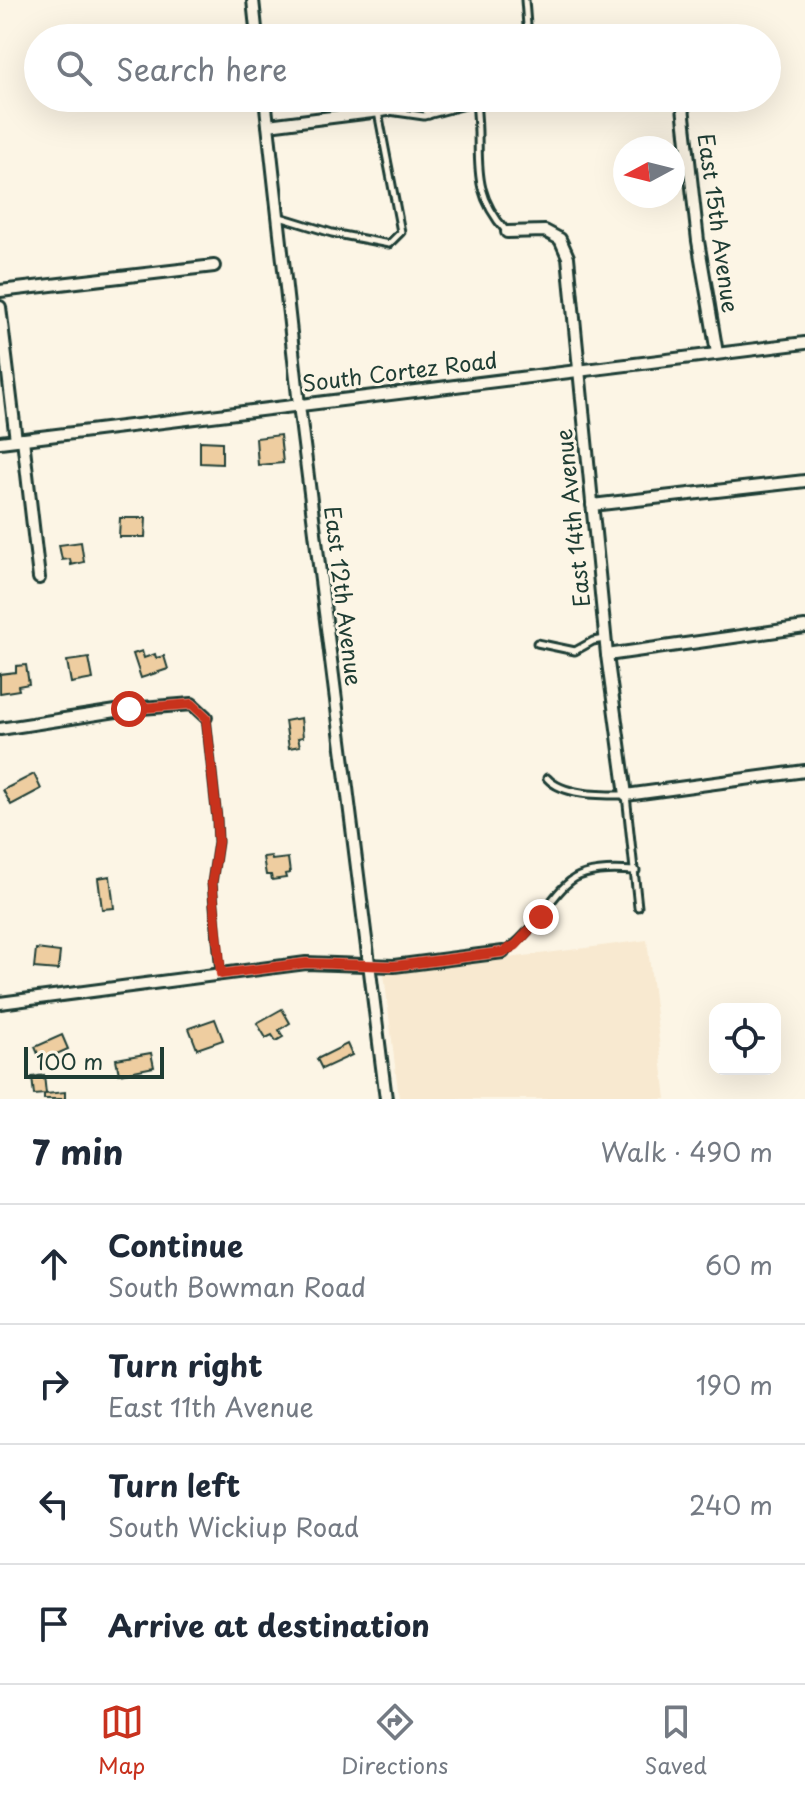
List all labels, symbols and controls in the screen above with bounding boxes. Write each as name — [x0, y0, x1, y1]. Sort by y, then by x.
search box — [24, 24, 781, 112]
icon: search — [52, 46, 96, 90]
text: Search here — [116, 46, 288, 91]
street label: East 15th Avenue — [691, 131, 748, 314]
north arrow — [613, 136, 685, 208]
street label: South Cortez Road — [300, 342, 499, 399]
street label: East 14th Avenue — [546, 427, 597, 609]
street label: East 12th Avenue — [317, 504, 372, 688]
route start — [111, 691, 147, 727]
route end — [523, 899, 559, 935]
map controls — [709, 1003, 781, 1075]
button: locate — [709, 1003, 781, 1075]
scale bar — [24, 1043, 164, 1079]
text: 100 m — [36, 1044, 103, 1077]
text: 7 min — [32, 1125, 123, 1177]
text: Walk · 490 m — [601, 1132, 773, 1171]
text: Continue — [108, 1222, 243, 1267]
icon: ahead — [32, 1242, 76, 1286]
text: 60 m — [705, 1245, 773, 1284]
text: South Bowman Road — [108, 1267, 366, 1306]
text: Turn right — [108, 1342, 263, 1387]
icon: right — [32, 1362, 76, 1406]
text: 190 m — [696, 1365, 773, 1404]
text: East 11th Avenue — [108, 1387, 314, 1426]
text: Turn left — [108, 1462, 240, 1507]
icon: left — [32, 1482, 76, 1526]
text: 240 m — [689, 1485, 773, 1524]
text: South Wickiup Road — [108, 1507, 359, 1546]
icon: arrive — [32, 1602, 76, 1646]
text: Arrive at destination — [108, 1602, 430, 1647]
tab: Map — [98, 1700, 145, 1781]
tab: Directions — [341, 1700, 448, 1781]
tab: Saved — [644, 1700, 707, 1781]

